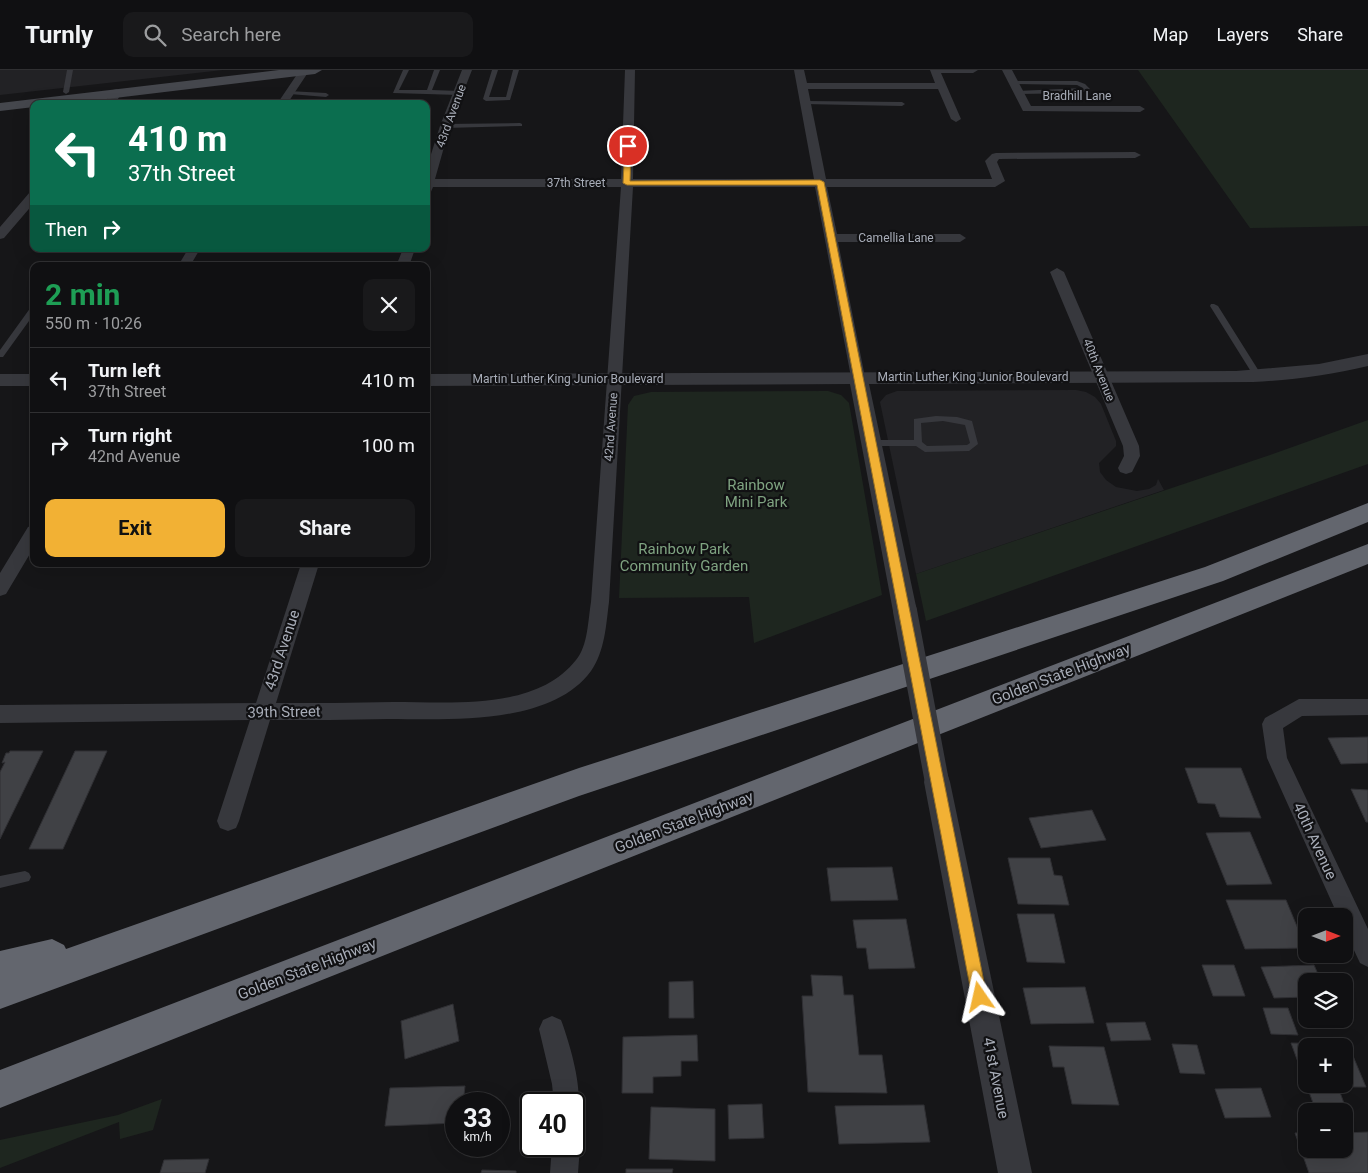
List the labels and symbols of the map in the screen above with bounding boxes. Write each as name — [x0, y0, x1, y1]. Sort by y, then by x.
street label: 43rd Avenue — [433, 82, 469, 150]
street label: Bradhill Lane — [1043, 89, 1111, 103]
pin — [607, 125, 649, 167]
street label: 37th Street — [547, 176, 605, 190]
street label: Camellia Lane — [858, 231, 934, 245]
street label: 40th Avenue — [1080, 337, 1118, 403]
street label: Martin Luther King Junior Boulevard — [877, 370, 1069, 384]
street label: Martin Luther King Junior Boulevard — [472, 372, 664, 386]
street label: 42nd Avenue — [602, 392, 620, 462]
park label: Rainbow Mini Park — [725, 476, 788, 511]
park label: Rainbow Park Community Garden — [620, 540, 748, 575]
street label: 43rd Avenue — [261, 608, 303, 692]
street label: Golden State Highway — [989, 639, 1133, 709]
street label: 39th Street — [247, 702, 321, 722]
street label: Golden State Highway — [612, 787, 756, 857]
street label: 40th Avenue — [1289, 800, 1341, 882]
north arrow — [1298, 908, 1352, 962]
street label: Golden State Highway — [235, 934, 379, 1004]
position arrow — [953, 970, 1005, 1022]
street label: 41st Avenue — [979, 1036, 1013, 1120]
speed limit sign: 40 — [520, 1092, 585, 1157]

